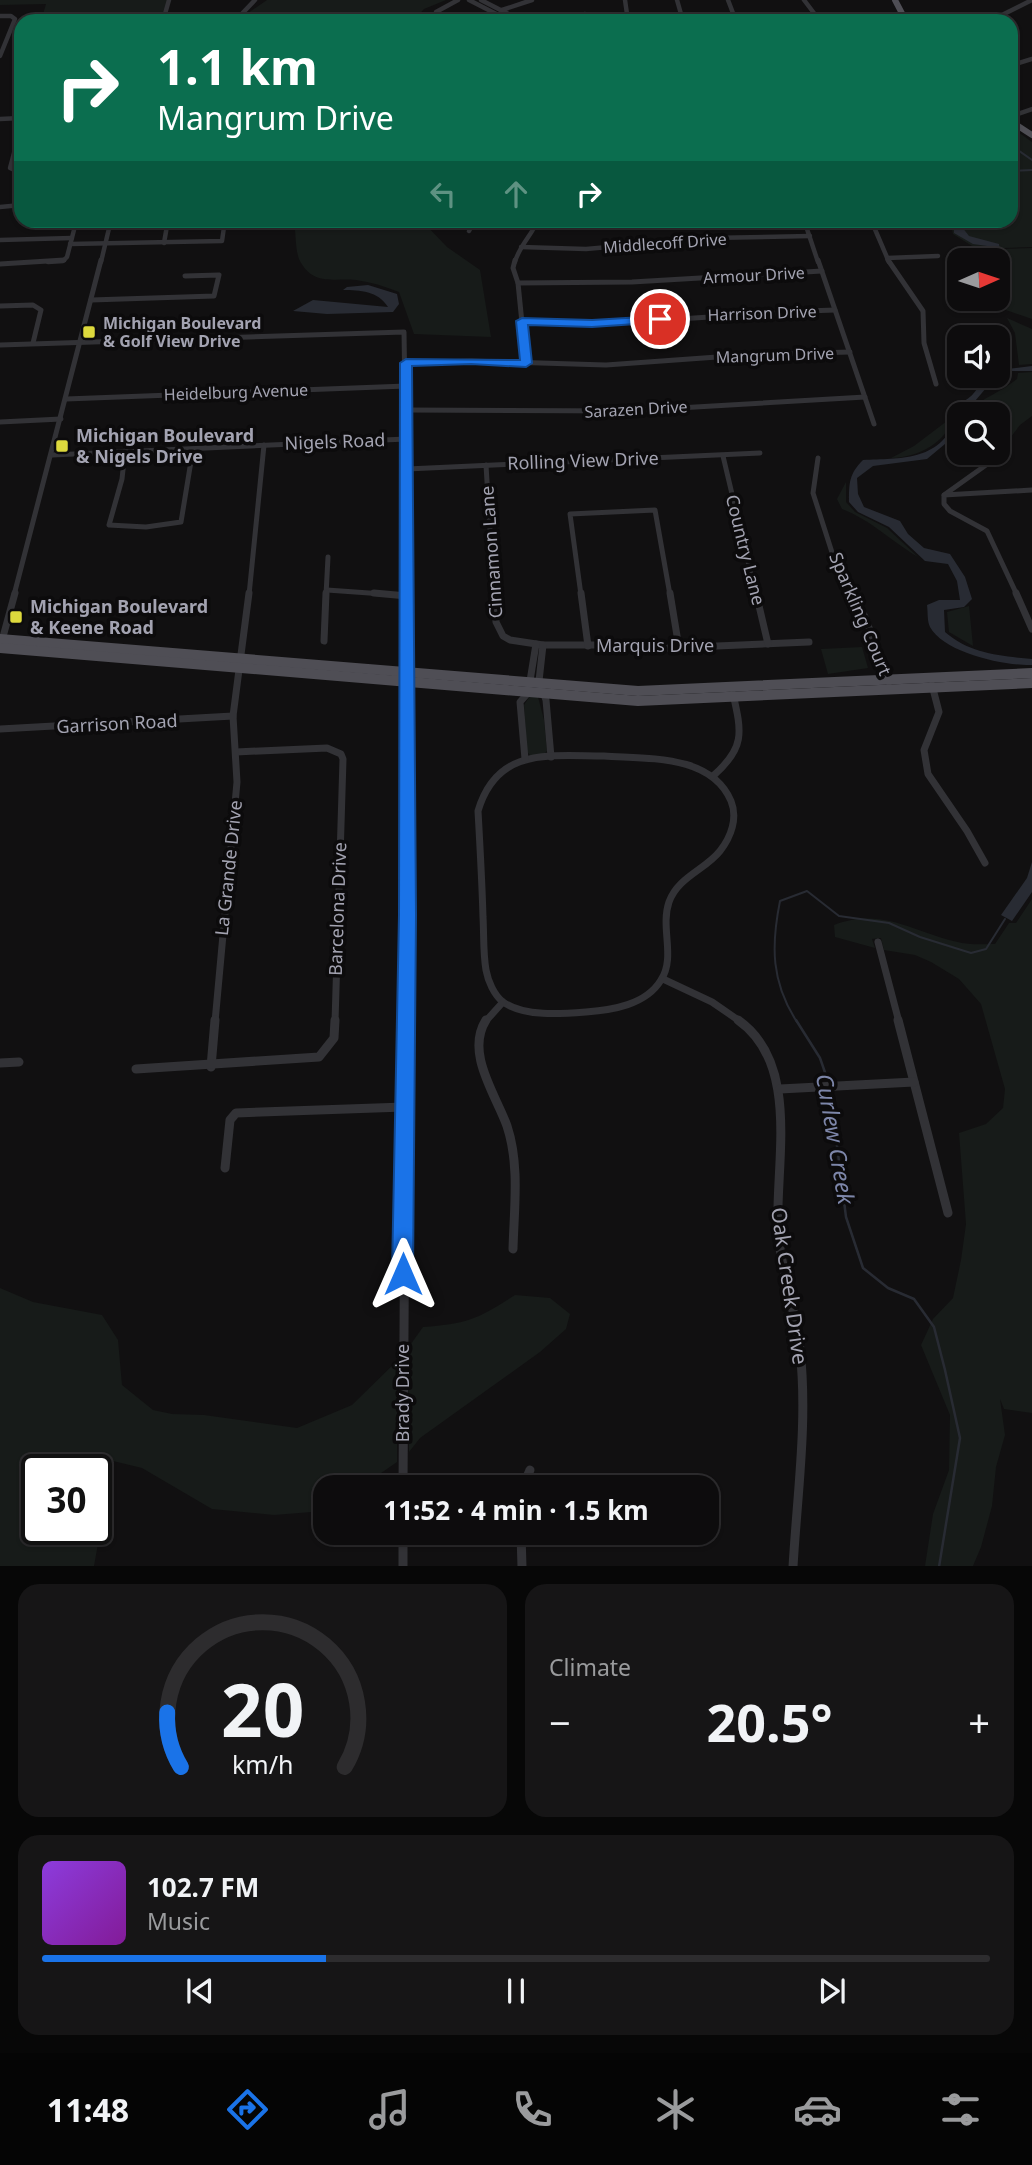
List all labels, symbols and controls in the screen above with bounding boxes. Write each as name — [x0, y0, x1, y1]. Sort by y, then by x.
text: 1.1 km — [157, 33, 318, 99]
icon: right — [42, 42, 133, 133]
text: Mangrum Drive — [157, 96, 394, 139]
icon: left — [424, 175, 462, 213]
icon: ahead — [497, 175, 535, 213]
icon: right — [570, 175, 608, 213]
street label: Middlecoff Drive — [603, 228, 727, 258]
north arrow — [947, 248, 1010, 312]
map controls — [947, 248, 1010, 465]
street label: Armour Drive — [703, 261, 805, 289]
pin — [630, 289, 690, 349]
icon: arrive — [641, 300, 679, 338]
street label: Harrison Drive — [707, 300, 817, 326]
place label: Michigan Boulevard & Golf View Drive — [103, 312, 261, 352]
marker: Michigan Boulevard & Golf View Drive — [81, 324, 97, 340]
button: sound — [947, 325, 1010, 388]
street label: Mangrum Drive — [715, 342, 835, 368]
street label: Heidelburg Avenue — [163, 378, 309, 406]
street label: Sarazen Drive — [584, 395, 688, 423]
button: search — [947, 402, 1010, 465]
place label: Michigan Boulevard & Nigels Drive — [76, 423, 254, 468]
street label: Nigels Road — [284, 427, 386, 455]
marker: Michigan Boulevard & Nigels Drive — [54, 438, 70, 454]
street label: Rolling View Drive — [507, 445, 659, 475]
street label: Cinnamon Lane — [474, 485, 508, 619]
street label: Country Lane — [721, 492, 771, 608]
street label: Sparkling Court — [824, 548, 898, 679]
place label: Michigan Boulevard & Keene Road — [30, 594, 208, 639]
marker: Michigan Boulevard & Keene Road — [8, 609, 24, 625]
street label: Marquis Drive — [596, 633, 714, 657]
street label: Garrison Road — [56, 708, 178, 738]
street label: La Grande Drive — [209, 799, 247, 937]
street label: Barcelona Drive — [323, 842, 351, 976]
water label: Curlew Creek — [809, 1071, 863, 1208]
street label: Oak Creek Drive — [765, 1205, 815, 1366]
position arrow — [366, 1237, 440, 1311]
street label: Brady Drive — [390, 1344, 414, 1442]
speed limit sign: 30 — [21, 1454, 112, 1545]
text: 11:52 · 4 min · 1.5 km — [383, 1492, 649, 1528]
text: Climate — [549, 1651, 631, 1683]
text: 20 — [221, 1659, 304, 1758]
text: 20.5° — [707, 1686, 832, 1757]
text: − — [549, 1696, 571, 1748]
text: + — [968, 1696, 990, 1748]
text: km/h — [232, 1746, 293, 1780]
text: 102.7 FM — [147, 1869, 259, 1905]
text: Music — [147, 1905, 210, 1937]
icon: previous — [181, 1972, 219, 2010]
icon: pause — [497, 1972, 535, 2010]
icon: next — [813, 1972, 851, 2010]
icon: directions — [223, 2085, 272, 2134]
icon: music — [365, 2085, 414, 2134]
icon: phone — [508, 2085, 557, 2134]
icon: climate — [651, 2085, 700, 2134]
icon: car — [793, 2085, 842, 2134]
icon: filters — [936, 2085, 985, 2134]
text: 11:48 — [47, 2088, 129, 2131]

